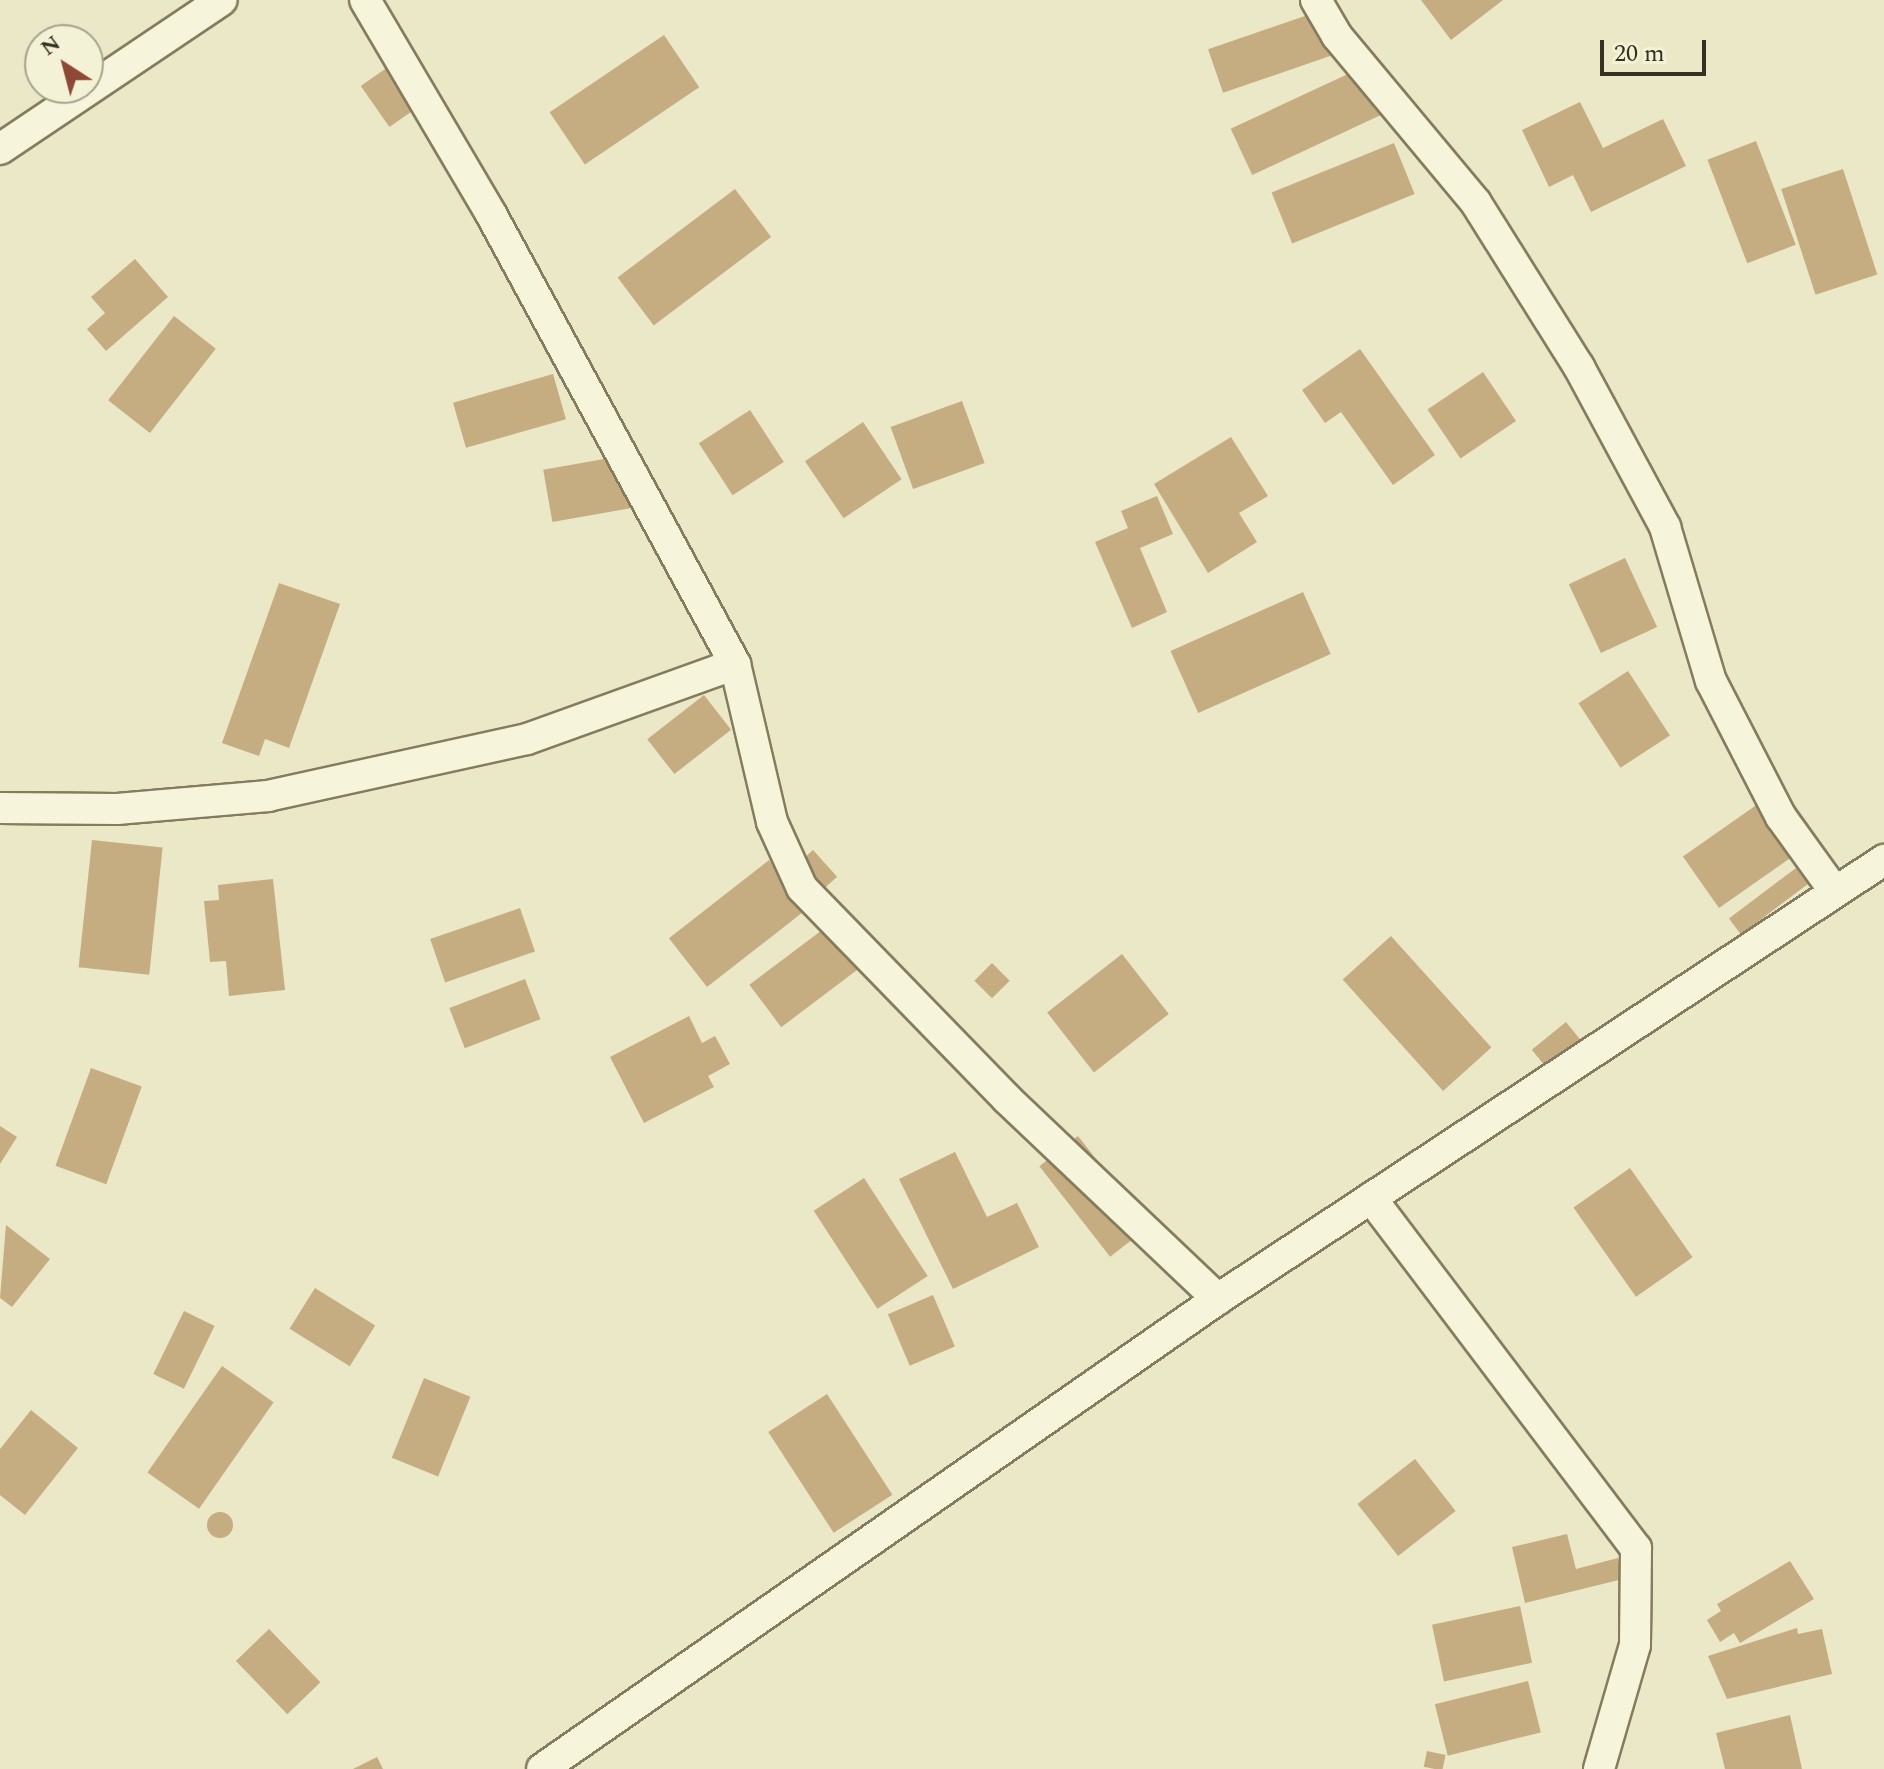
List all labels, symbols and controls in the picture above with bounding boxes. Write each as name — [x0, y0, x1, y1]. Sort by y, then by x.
north arrow — [24, 24, 104, 104]
scale bar — [1604, 24, 1710, 74]
text: N — [34, 27, 68, 64]
text: 20 m — [1614, 36, 1665, 72]

